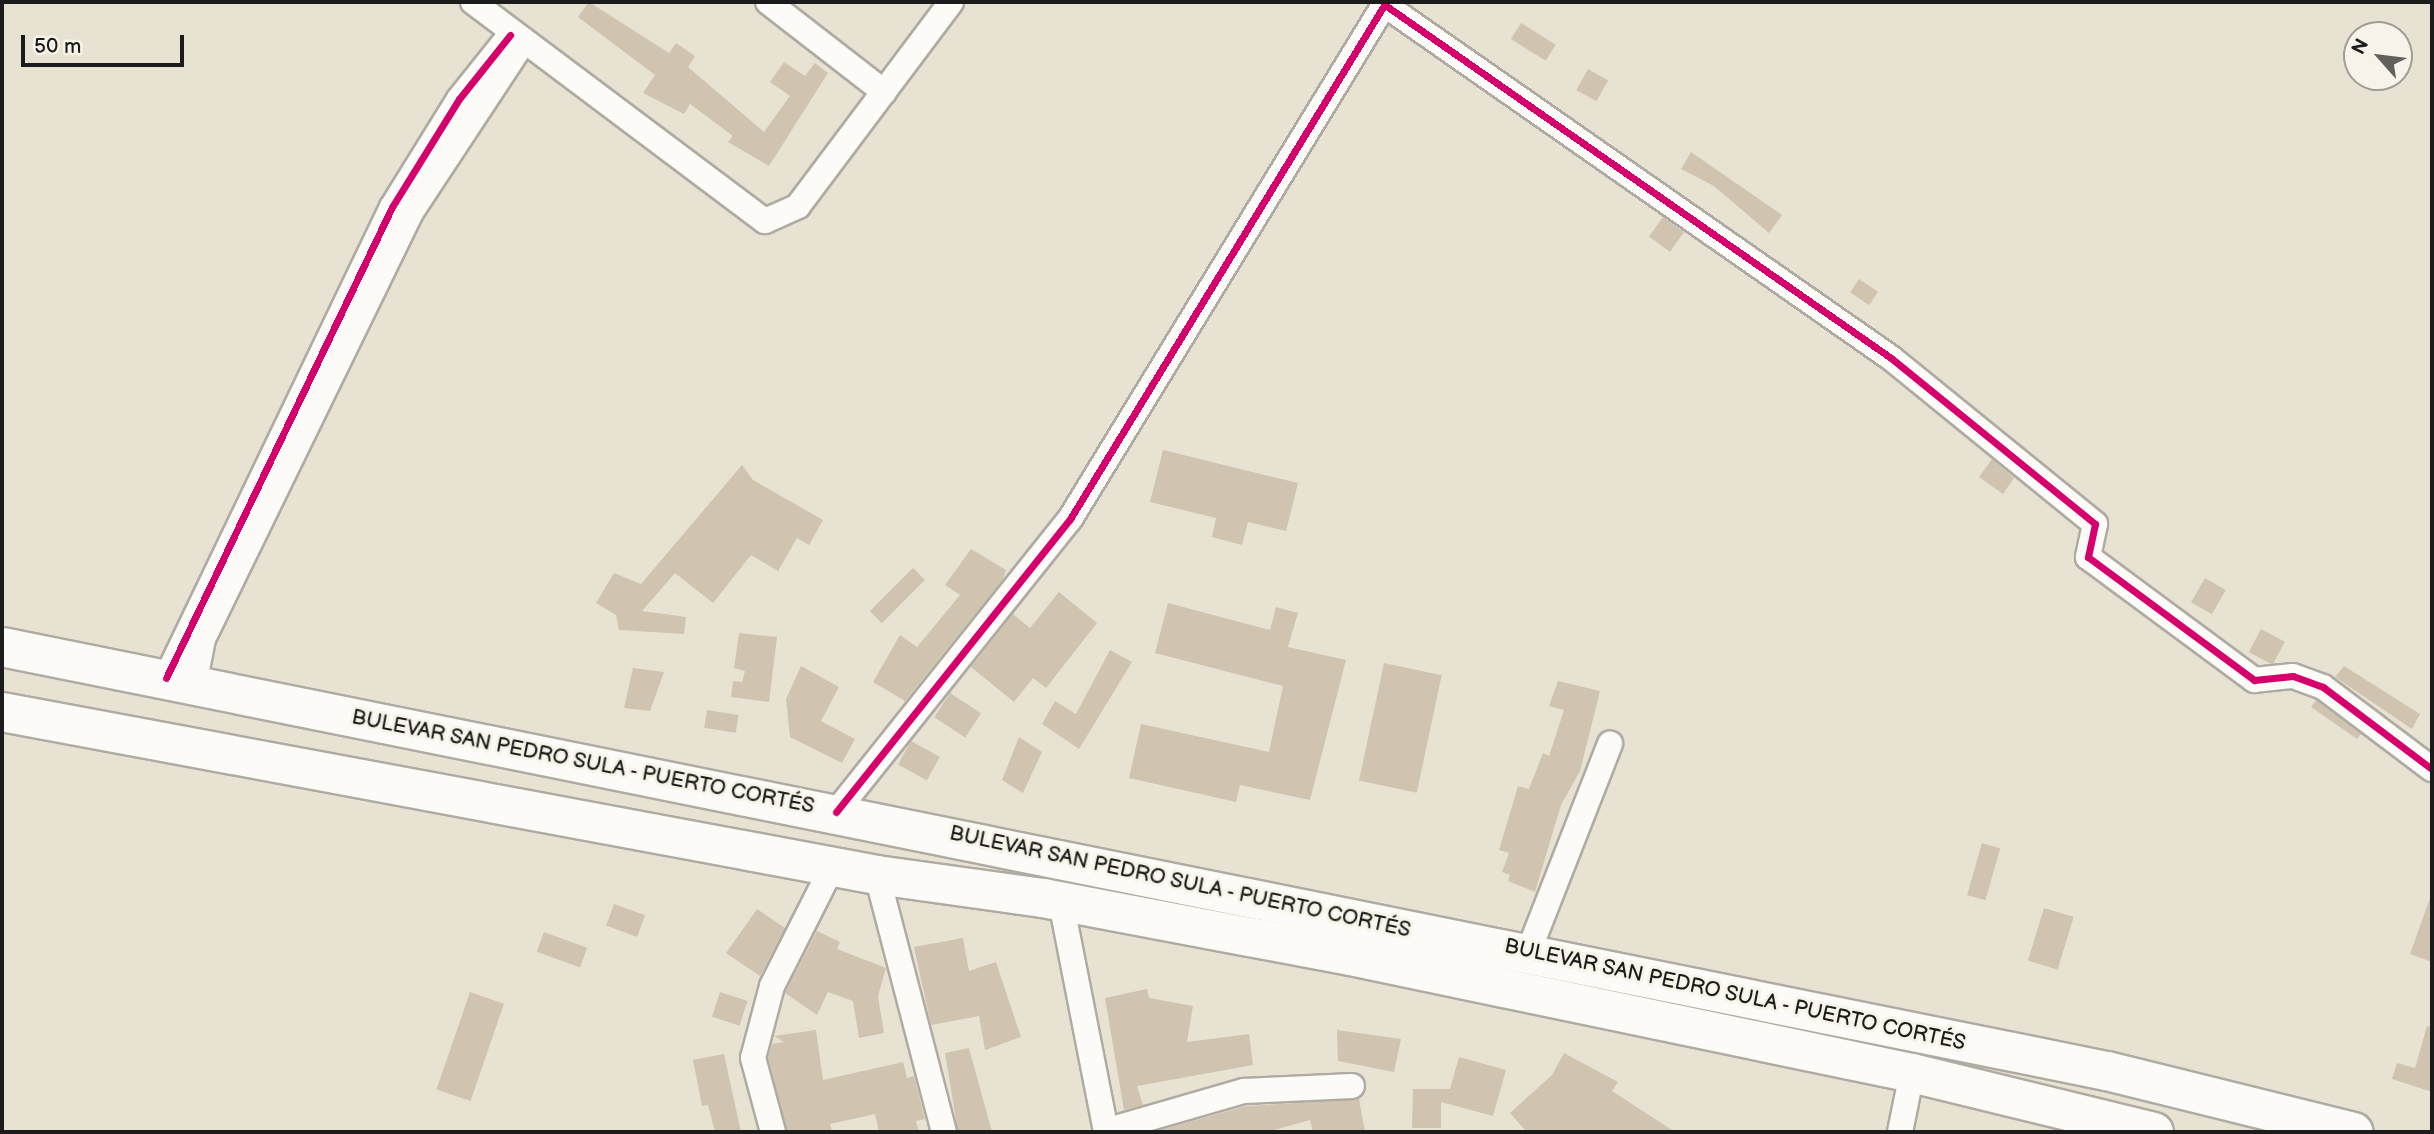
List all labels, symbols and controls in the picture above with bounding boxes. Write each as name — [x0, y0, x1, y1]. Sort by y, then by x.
scale bar — [24, 21, 187, 65]
north arrow — [2343, 21, 2413, 91]
text: 50 m — [34, 34, 81, 59]
text: N — [2347, 35, 2374, 59]
street label: BULEVAR SAN PEDRO SULA - PUERTO CORTÉS — [348, 704, 818, 820]
street label: BULEVAR SAN PEDRO SULA - PUERTO CORTÉS — [946, 820, 1414, 944]
street label: BULEVAR SAN PEDRO SULA - PUERTO CORTÉS — [1501, 933, 1969, 1057]

